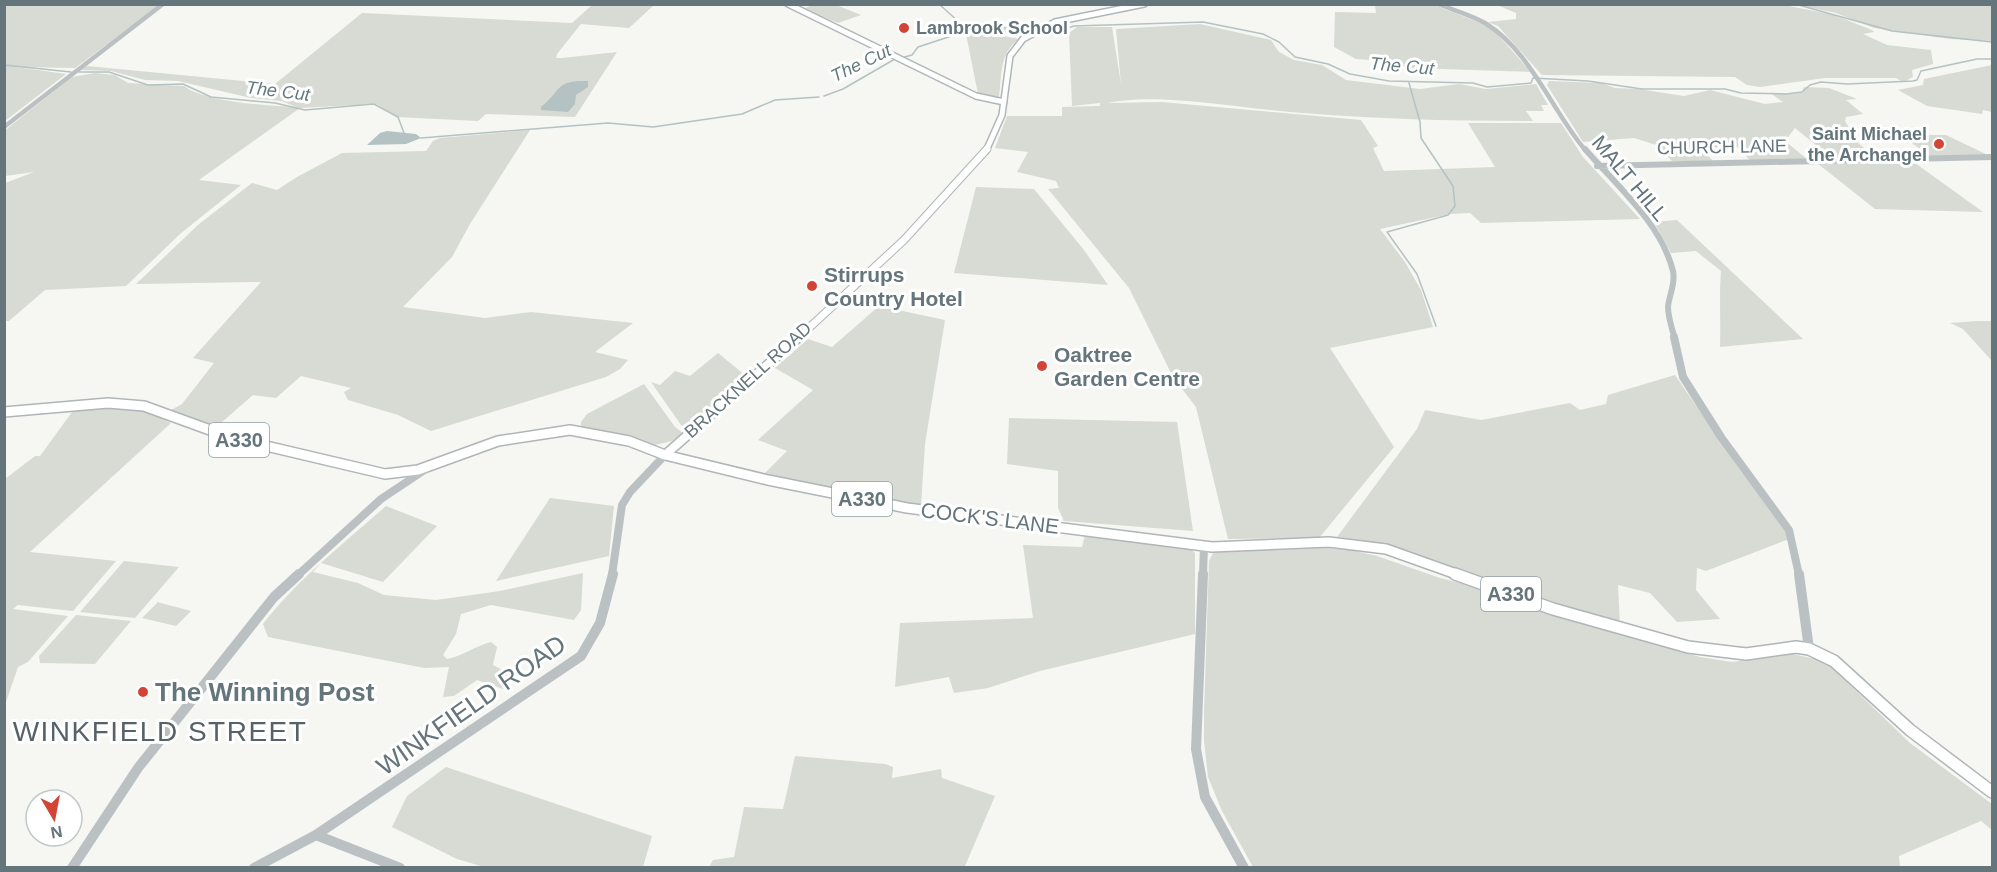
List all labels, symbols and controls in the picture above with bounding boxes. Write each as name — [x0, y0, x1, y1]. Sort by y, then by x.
place label: Lambrook School — [916, 18, 1068, 38]
marker: Lambrook School — [897, 21, 911, 35]
water label: The Cut — [828, 40, 895, 86]
water label: The Cut — [1369, 53, 1436, 79]
water label: The Cut — [245, 77, 312, 105]
place label: Saint Michael the Archangel — [1808, 124, 1927, 165]
street label: MALT HILL — [1588, 131, 1672, 225]
street label: CHURCH LANE — [1657, 136, 1787, 158]
marker: Saint Michael the Archangel — [1932, 137, 1946, 151]
place label: Stirrups Country Hotel — [824, 263, 963, 310]
marker: Stirrups Country Hotel — [805, 279, 819, 293]
street label: BRACKNELL ROAD — [681, 318, 815, 442]
place label: Oaktree Garden Centre — [1054, 343, 1200, 390]
marker: Oaktree Garden Centre — [1035, 359, 1049, 373]
road number: A330 — [209, 423, 269, 457]
road number: A330 — [832, 482, 892, 516]
street label: COCK'S LANE — [919, 498, 1061, 538]
road number: A330 — [1481, 577, 1541, 611]
street label: WINKFIELD ROAD — [371, 628, 571, 782]
place label: The Winning Post — [155, 677, 375, 707]
marker: The Winning Post — [136, 685, 150, 699]
district label: WINKFIELD STREET — [13, 716, 307, 747]
north arrow — [24, 788, 84, 848]
text: N — [49, 823, 64, 842]

